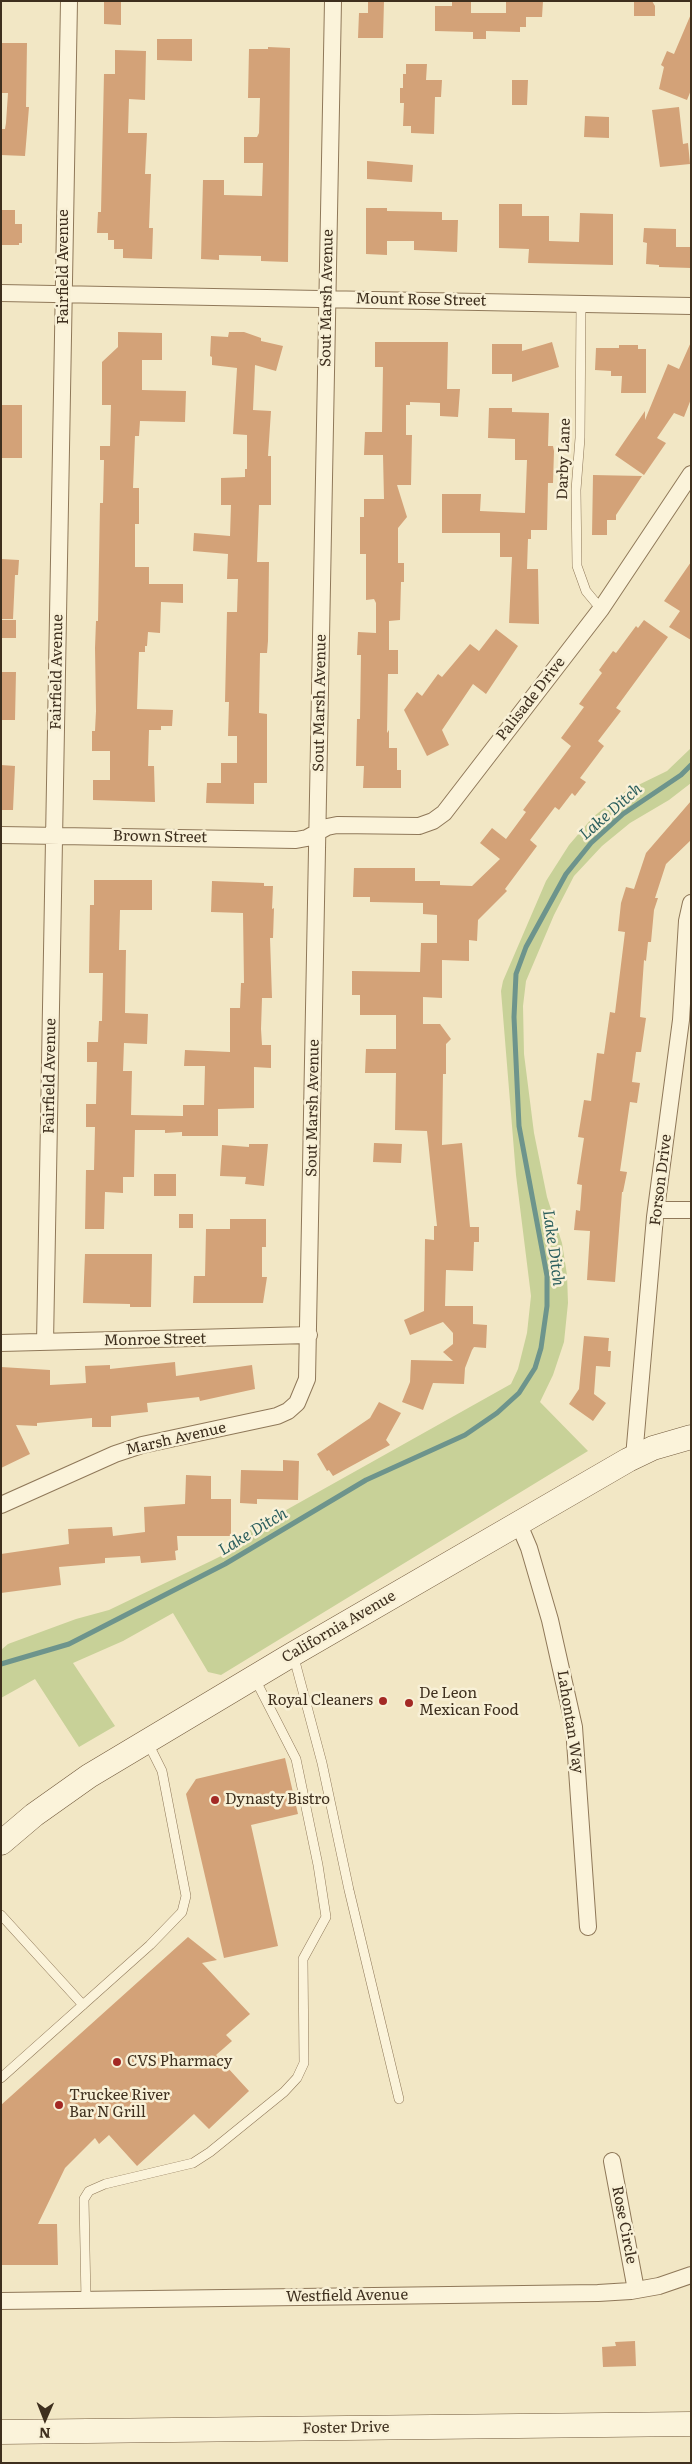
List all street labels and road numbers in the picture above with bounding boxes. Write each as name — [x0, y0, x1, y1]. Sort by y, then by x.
street label: Fairfield Avenue — [55, 209, 73, 325]
street label: Sout Marsh Avenue — [317, 229, 337, 367]
street label: Mount Rose Street — [355, 290, 487, 310]
street label: Darby Lane — [554, 418, 574, 500]
street label: Fairfield Avenue — [47, 614, 67, 730]
street label: Sout Marsh Avenue — [310, 634, 330, 772]
street label: Palisade Drive — [493, 654, 569, 744]
street label: Brown Street — [113, 827, 207, 847]
street label: Fairfield Avenue — [40, 1018, 60, 1134]
street label: Sout Marsh Avenue — [303, 1039, 323, 1177]
street label: Forson Drive — [646, 1133, 676, 1227]
street label: Monroe Street — [104, 1330, 206, 1350]
street label: Marsh Avenue — [124, 1419, 228, 1459]
street label: California Avenue — [279, 1587, 399, 1667]
street label: Lahontan Way — [553, 1669, 587, 1775]
street label: Rose Circle — [608, 2184, 640, 2266]
street label: Westfield Avenue — [286, 2286, 408, 2306]
street label: Foster Drive — [302, 2418, 390, 2438]

